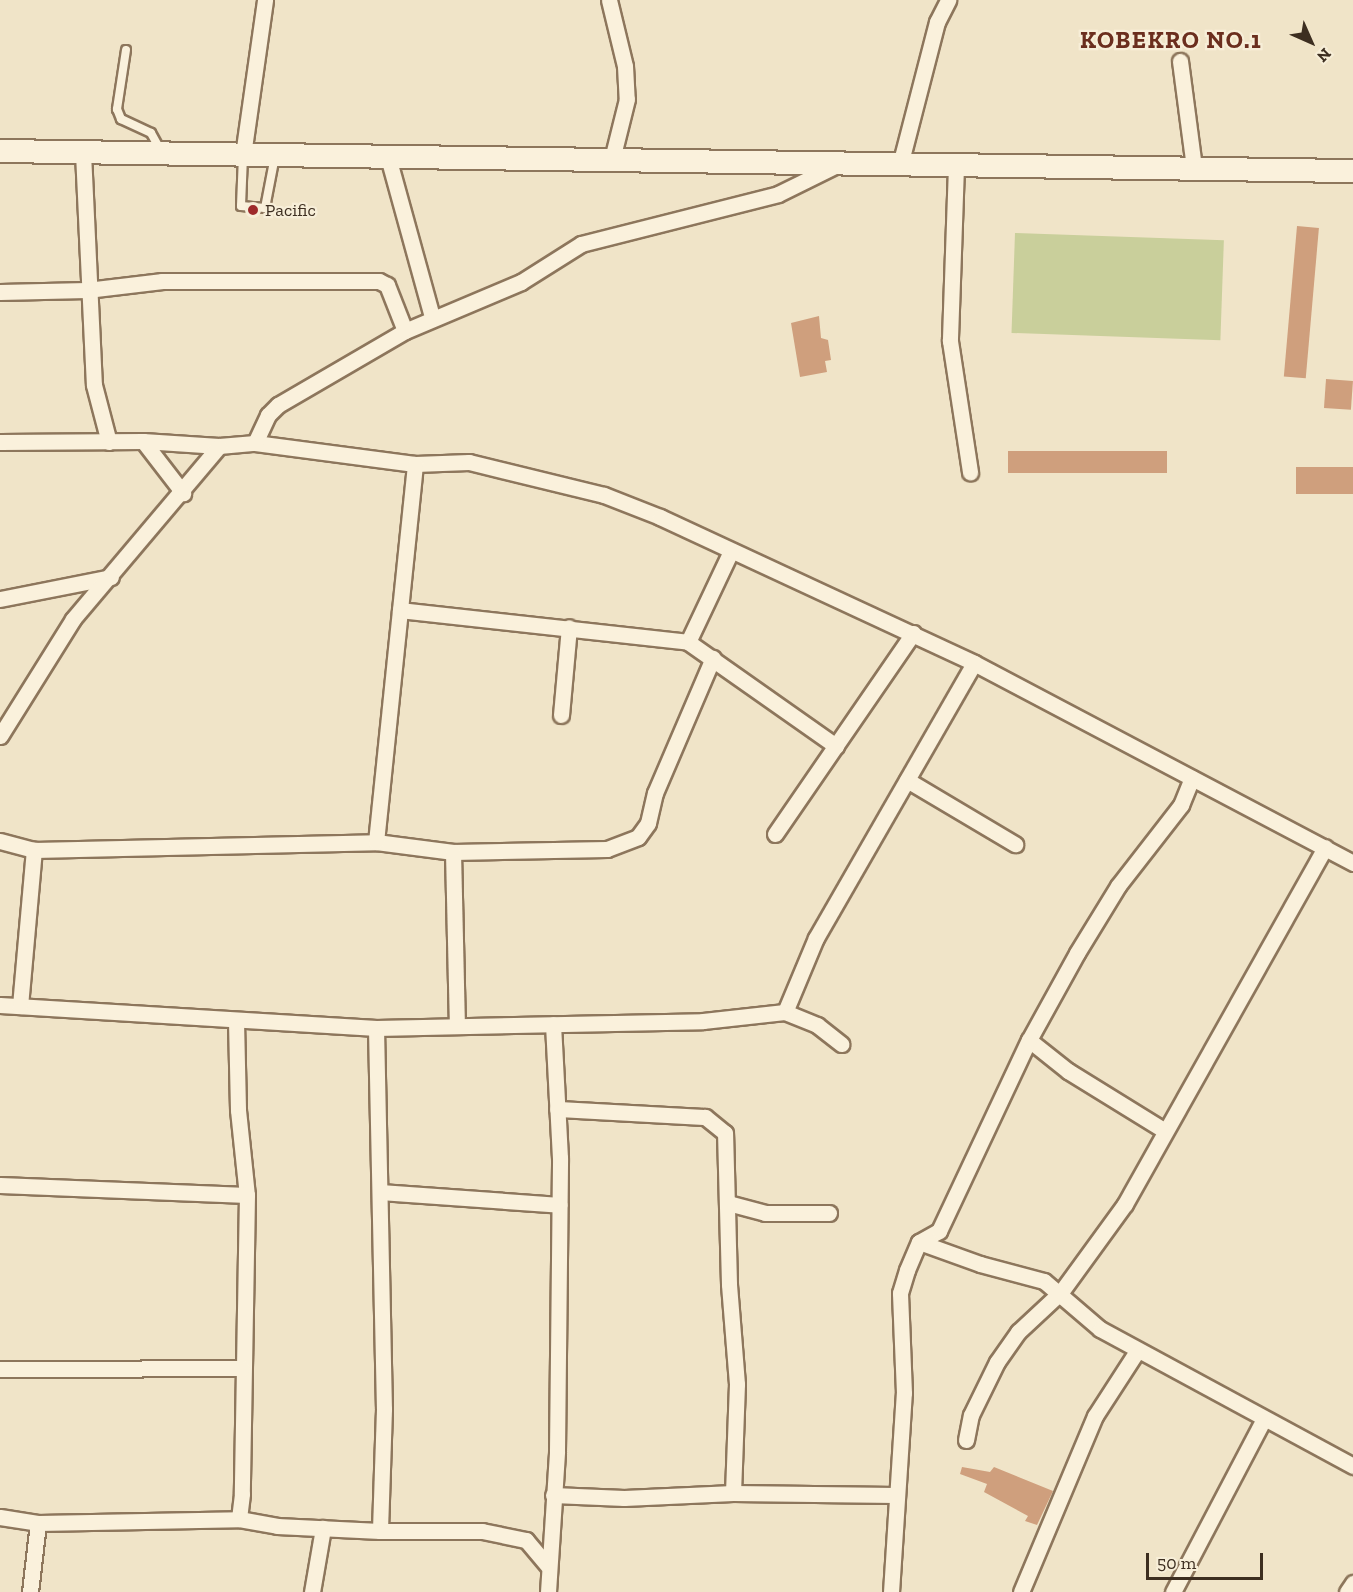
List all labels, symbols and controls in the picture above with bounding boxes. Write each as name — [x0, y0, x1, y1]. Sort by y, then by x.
north arrow — [1281, 12, 1341, 72]
district label: KOBEKRO NO.1 — [1080, 26, 1262, 54]
text: N — [1313, 44, 1335, 66]
place label: Pacific — [265, 199, 316, 221]
marker: Pacific — [246, 203, 260, 217]
scale bar — [1149, 1541, 1266, 1579]
text: 50 m — [1157, 1552, 1196, 1574]

